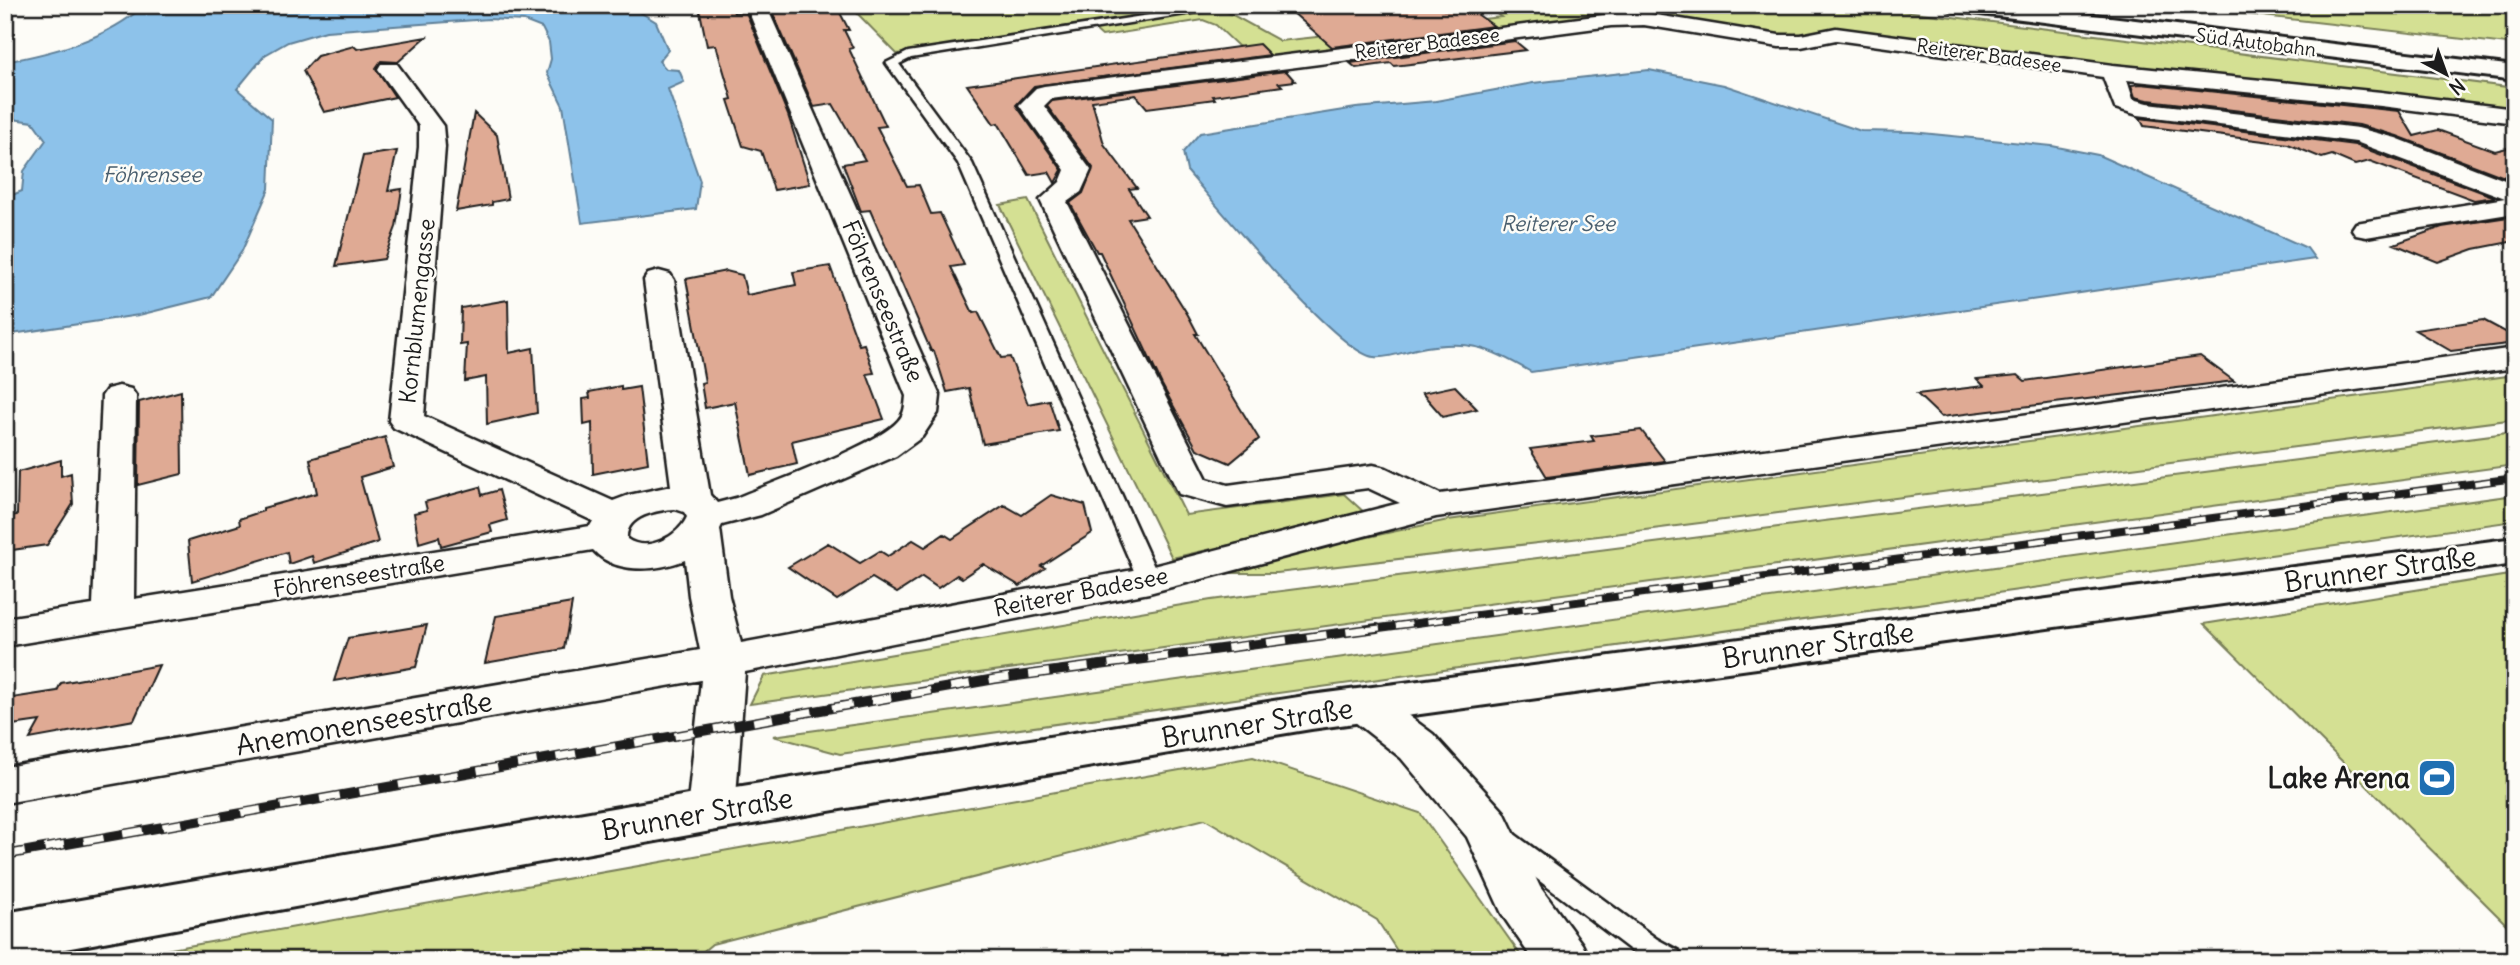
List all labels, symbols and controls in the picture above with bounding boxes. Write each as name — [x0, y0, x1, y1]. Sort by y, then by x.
street label: Reiterer Badesee — [1353, 22, 1501, 64]
street label: Süd Autobahn — [2195, 23, 2317, 61]
street label: Reiterer Badesee — [1915, 33, 2063, 77]
north arrow — [2412, 38, 2482, 108]
text: N — [2444, 73, 2470, 100]
water label: Föhrensee — [103, 161, 203, 188]
water label: Reiterer See — [1501, 210, 1617, 237]
street label: Föhrenseestraße — [836, 215, 931, 386]
street label: Kornblumengasse — [392, 217, 441, 405]
street label: Brunner Straße — [2282, 538, 2478, 600]
street label: Föhrenseestraße — [271, 548, 447, 603]
street label: Reiterer Badesee — [991, 560, 1170, 623]
street label: Brunner Straße — [1720, 614, 1916, 676]
street label: Anemonenseestraße — [233, 683, 495, 763]
street label: Brunner Straße — [1159, 690, 1355, 756]
sports icon: Lake Arena — [2416, 757, 2458, 799]
place label: Lake Arena — [2267, 760, 2410, 796]
street label: Brunner Straße — [599, 779, 795, 849]

